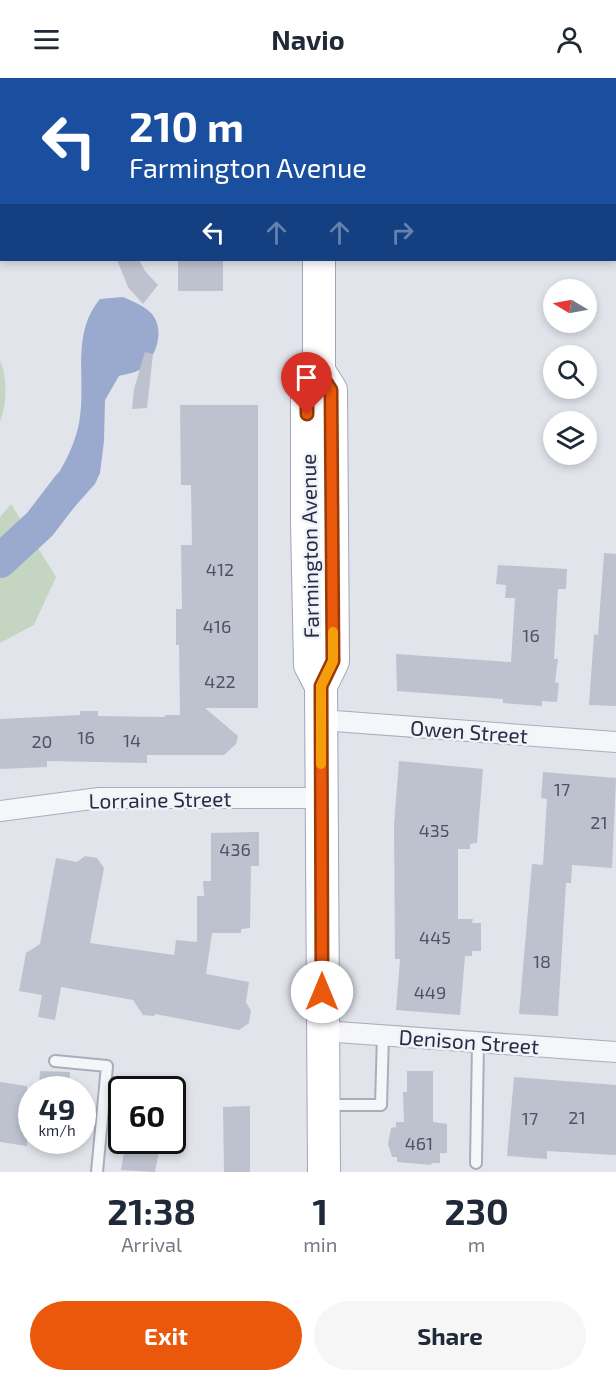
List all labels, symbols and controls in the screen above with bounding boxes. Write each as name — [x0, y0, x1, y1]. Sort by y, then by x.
icon: menu — [30, 23, 63, 56]
text: Navio — [271, 23, 345, 55]
icon: person — [553, 23, 586, 56]
text: 210 m — [129, 100, 244, 150]
icon: left — [30, 102, 108, 180]
text: Farmington Avenue — [129, 151, 367, 183]
icon: left — [197, 216, 230, 249]
icon: ahead — [260, 216, 293, 249]
icon: ahead — [323, 216, 356, 249]
icon: right — [386, 216, 419, 249]
north arrow — [543, 279, 597, 333]
map controls — [543, 279, 597, 465]
button: search — [543, 345, 597, 399]
pin — [281, 352, 332, 414]
icon: arrive — [290, 361, 323, 394]
button: layers — [543, 411, 597, 465]
street label: Farmington Avenue — [295, 453, 323, 639]
house number: 412 — [206, 558, 234, 580]
house number: 416 — [203, 615, 231, 637]
house number: 16 — [522, 624, 540, 646]
house number: 422 — [204, 670, 236, 692]
street label: Owen Street — [409, 714, 529, 748]
house number: 16 — [77, 726, 95, 748]
house number: 14 — [123, 729, 141, 751]
house number: 20 — [32, 730, 52, 752]
house number: 17 — [554, 778, 570, 800]
street label: Lorraine Street — [88, 785, 232, 813]
house number: 21 — [590, 811, 608, 833]
house number: 435 — [419, 819, 449, 841]
house number: 436 — [219, 838, 251, 860]
house number: 445 — [419, 926, 451, 948]
house number: 18 — [533, 950, 551, 972]
position arrow — [290, 960, 354, 1024]
house number: 449 — [414, 981, 446, 1003]
street label: Denison Street — [398, 1024, 540, 1058]
speed limit sign: 60 — [108, 1076, 186, 1154]
text: 49 — [39, 1090, 75, 1126]
house number: 21 — [568, 1106, 586, 1128]
house number: 17 — [522, 1107, 538, 1129]
text: km/h — [38, 1121, 76, 1139]
house number: 461 — [405, 1132, 433, 1154]
text: 21:38 — [107, 1189, 196, 1232]
text: 1 — [312, 1189, 328, 1232]
text: 230 — [445, 1189, 509, 1232]
text: Arrival — [121, 1232, 182, 1256]
text: min — [303, 1232, 337, 1256]
text: m — [468, 1232, 485, 1256]
button: Exit — [30, 1301, 302, 1370]
button: Share — [314, 1301, 586, 1370]

